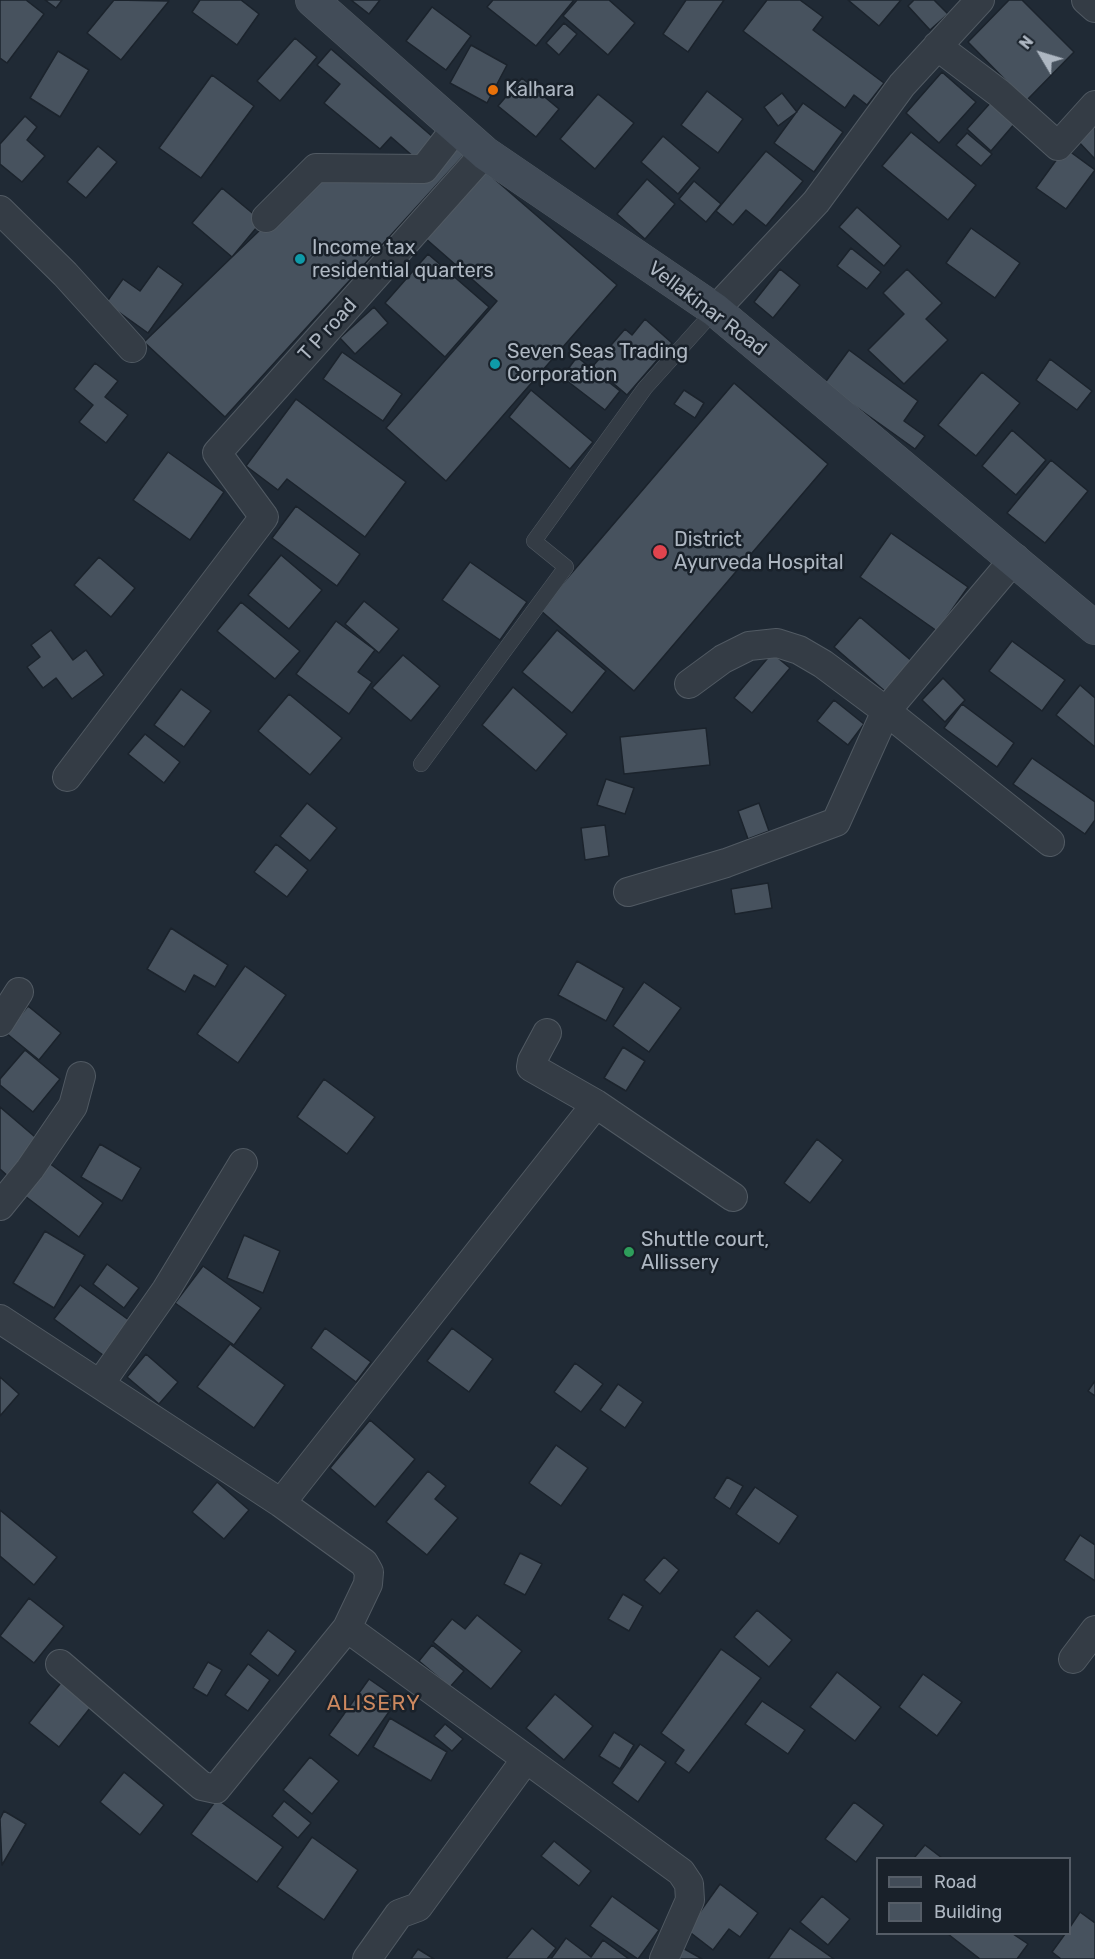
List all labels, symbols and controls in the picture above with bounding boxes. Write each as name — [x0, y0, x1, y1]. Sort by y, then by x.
north arrow — [1011, 24, 1071, 84]
text: N — [1015, 32, 1037, 53]
place label: Kalhara — [505, 78, 574, 102]
marker: Kalhara — [486, 83, 500, 97]
place label: Income tax residential quarters — [312, 236, 494, 283]
marker: Income tax residential quarters — [293, 252, 307, 266]
street label: Vellakinar Road — [643, 257, 771, 361]
street label: T P road — [294, 294, 362, 366]
place label: Seven Seas Trading Corporation — [507, 340, 688, 387]
marker: Seven Seas Trading Corporation — [488, 357, 502, 371]
place label: District Ayurveda Hospital — [674, 528, 844, 575]
marker: District Ayurveda Hospital — [651, 543, 669, 561]
place label: Shuttle court, Allissery — [641, 1228, 769, 1275]
marker: Shuttle court, Allissery — [622, 1245, 636, 1259]
district label: ALISERY — [327, 1691, 421, 1717]
legend — [876, 1857, 1071, 1935]
text: Road — [934, 1871, 977, 1893]
text: Building — [934, 1901, 1002, 1923]

